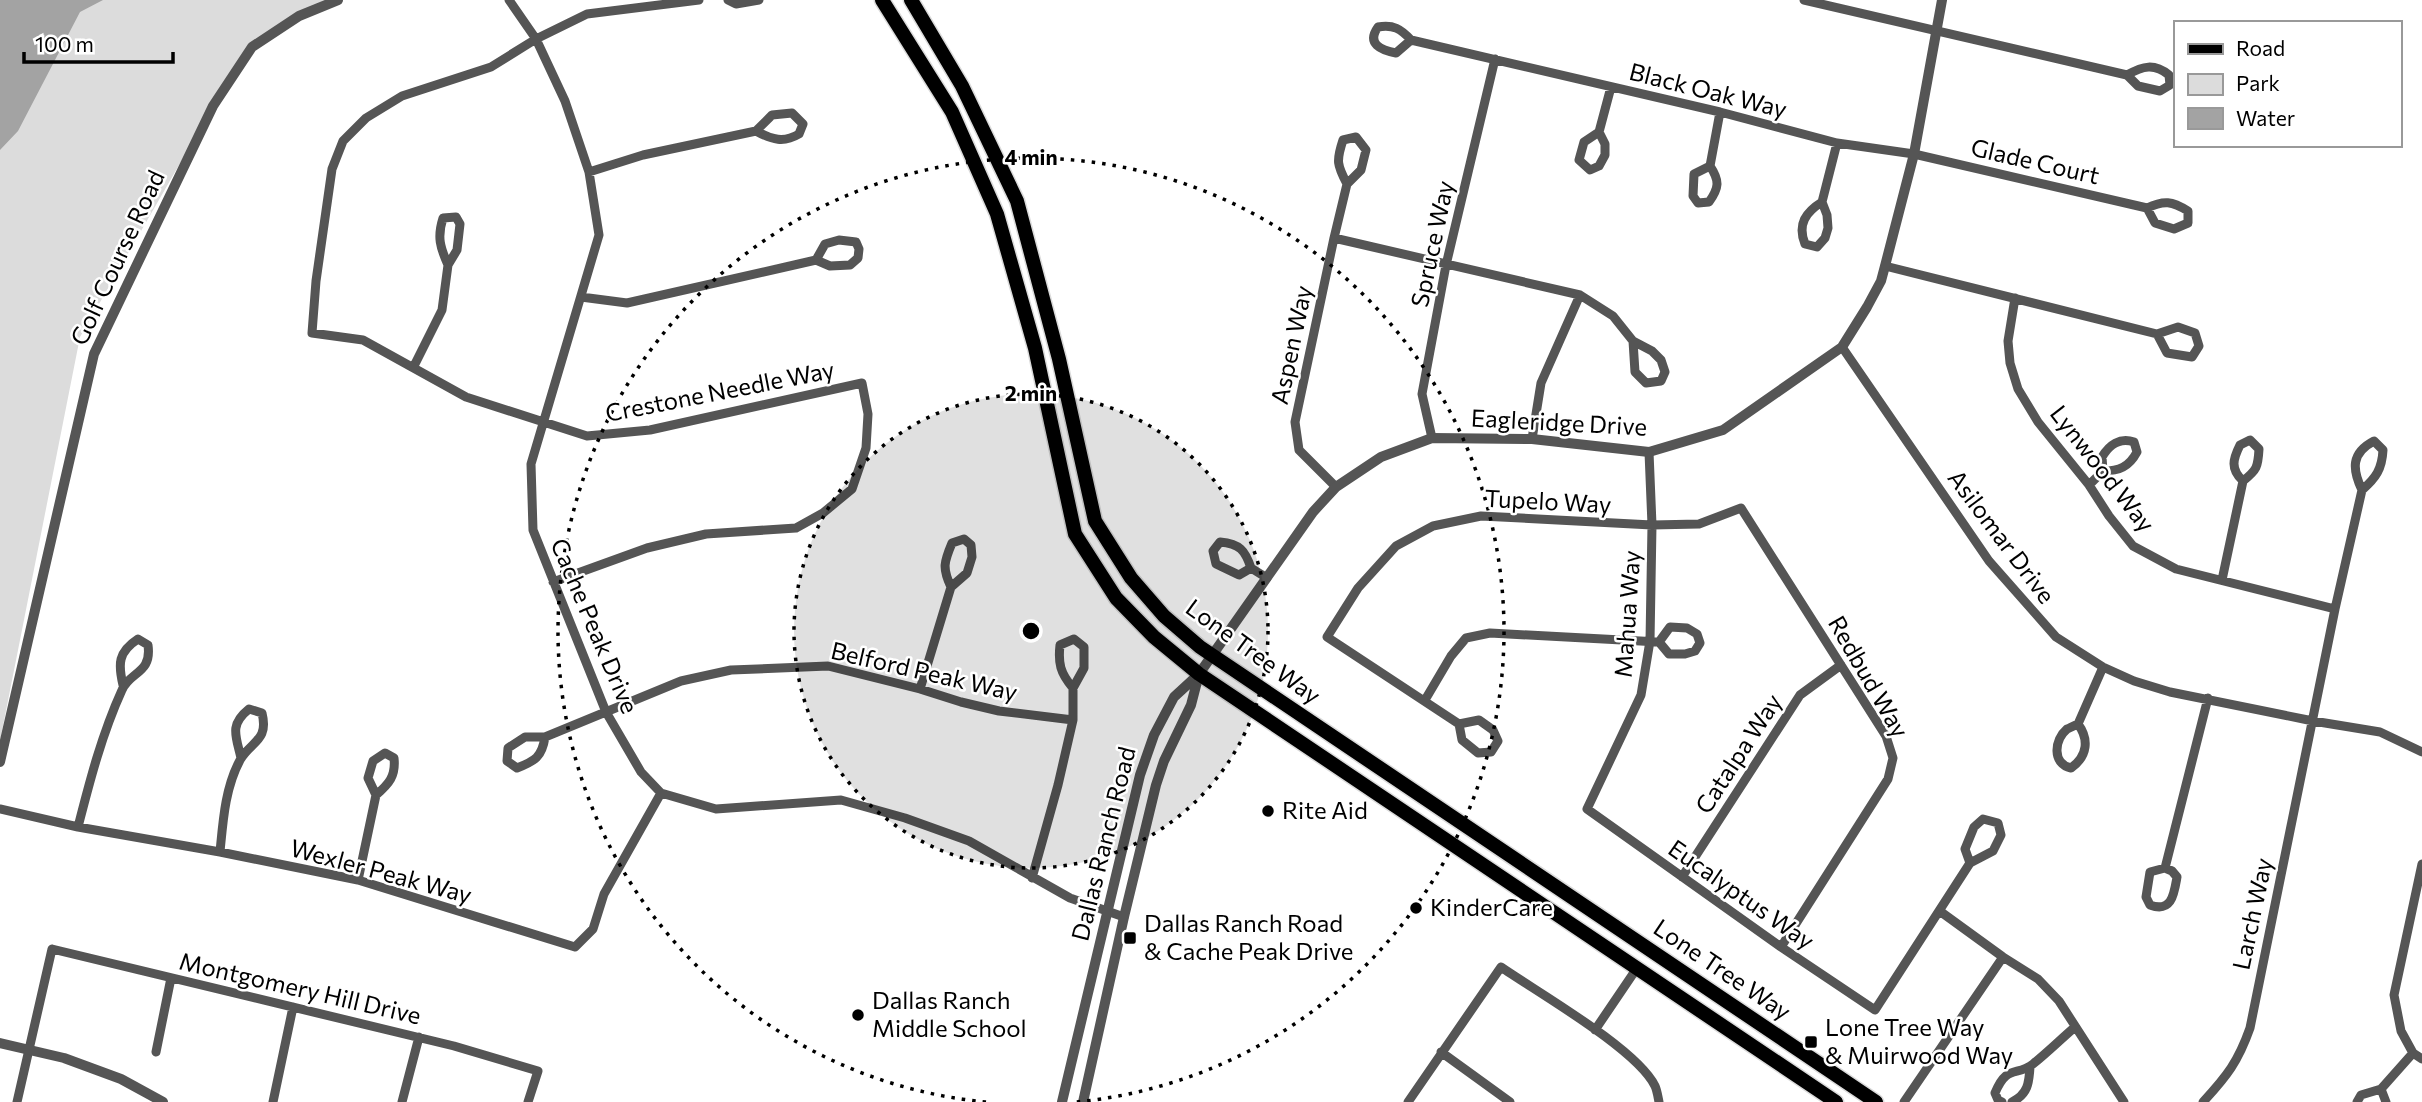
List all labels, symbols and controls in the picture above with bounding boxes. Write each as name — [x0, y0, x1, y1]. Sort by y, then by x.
scale bar — [24, 21, 173, 65]
legend — [2174, 21, 2401, 147]
text: 100 m — [35, 31, 94, 56]
text: Road — [2236, 35, 2285, 60]
street label: Black Oak Way — [1627, 56, 1790, 123]
text: Park — [2236, 70, 2280, 95]
text: Water — [2236, 105, 2295, 130]
street label: Glade Court — [1968, 132, 2103, 189]
text: 4 min — [1004, 144, 1058, 169]
street label: Golf Course Road — [63, 165, 170, 349]
street label: Spruce Way — [1404, 178, 1459, 309]
street label: Aspen Way — [1264, 283, 1317, 407]
street label: Crestone Needle Way — [603, 354, 837, 427]
text: 2 min — [1005, 380, 1057, 405]
street label: Lynwood Way — [2045, 399, 2162, 537]
street label: Eagleridge Drive — [1470, 402, 1648, 441]
street label: Asilomar Drive — [1943, 464, 2062, 609]
street label: Tupelo Way — [1484, 483, 1612, 518]
street label: Cache Peak Drive — [545, 534, 645, 717]
street label: Mahua Way — [1608, 549, 1645, 679]
street label: Lone Tree Way — [1181, 592, 1327, 709]
street label: Redbud Way — [1823, 610, 1916, 742]
centre of rings — [1019, 619, 1043, 643]
street label: Belford Peak Way — [828, 635, 1020, 706]
street label: Catalpa Way — [1688, 688, 1787, 818]
street label: Dallas Ranch Road — [1064, 744, 1141, 944]
place label: Rite Aid — [1282, 795, 1368, 824]
marker: Rite Aid — [1260, 803, 1276, 819]
street label: Wexler Peak Way — [288, 832, 475, 909]
street label: Eucalyptus Way — [1663, 833, 1820, 955]
street label: Larch Way — [2226, 855, 2278, 972]
place label: KinderCare — [1430, 892, 1553, 921]
marker: KinderCare — [1408, 900, 1424, 916]
place label: Dallas Ranch Road & Cache Peak Drive — [1144, 908, 1354, 965]
street label: Lone Tree Way — [1649, 912, 1797, 1025]
marker: Dallas Ranch Road & Cache Peak Drive — [1122, 930, 1138, 946]
street label: Montgomery Hill Drive — [177, 946, 424, 1029]
place label: Dallas Ranch Middle School — [872, 985, 1027, 1042]
marker: Dallas Ranch Middle School — [850, 1007, 866, 1023]
place label: Lone Tree Way & Muirwood Way — [1825, 1012, 2013, 1069]
marker: Lone Tree Way & Muirwood Way — [1803, 1034, 1819, 1050]

